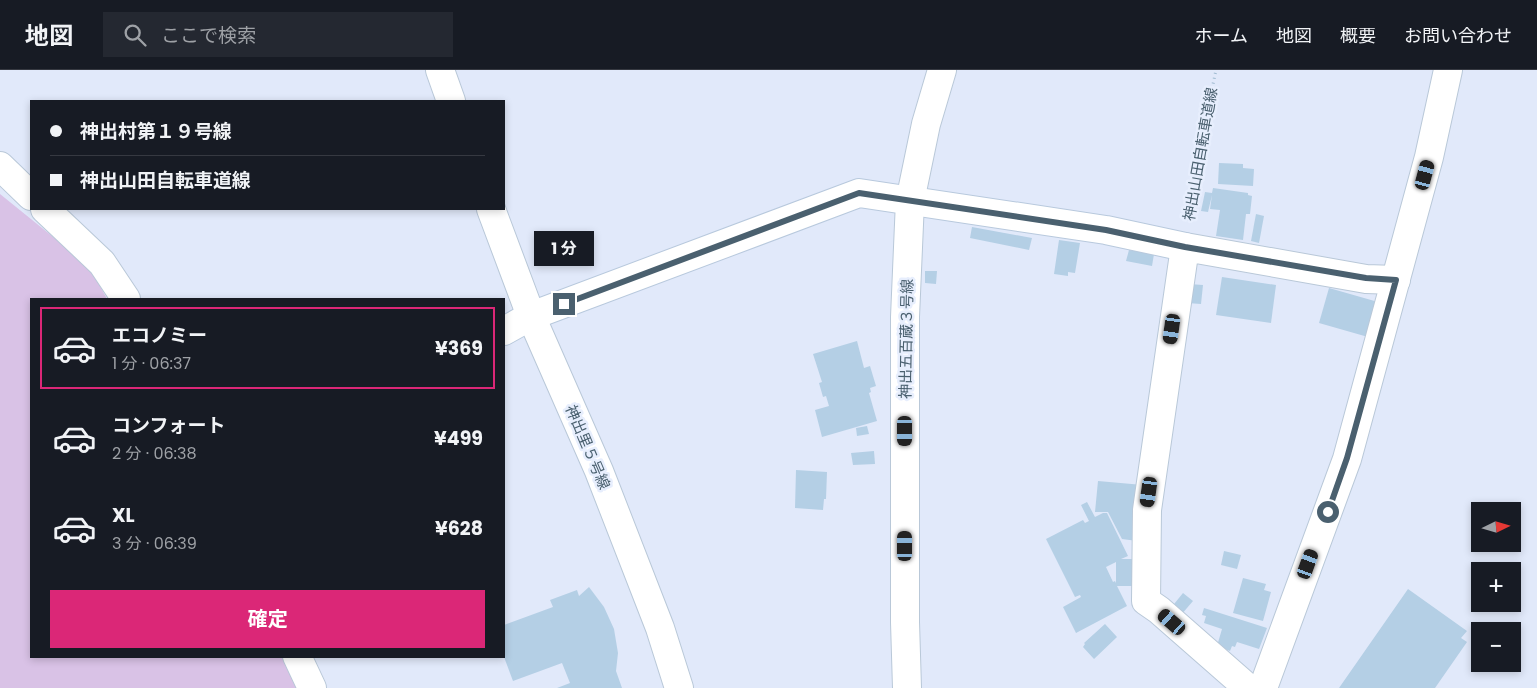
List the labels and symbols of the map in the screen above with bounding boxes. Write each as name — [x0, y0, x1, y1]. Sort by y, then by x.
street label: 神出山田自転車道線 — [1178, 86, 1222, 222]
car — [1413, 159, 1436, 191]
callout: 1 分 — [534, 232, 594, 266]
street label: 神出五百蔵３号線 — [894, 279, 918, 399]
route end — [553, 293, 575, 315]
car — [1162, 313, 1181, 345]
street label: 神出里５号線 — [561, 401, 615, 493]
car — [897, 416, 912, 446]
car — [1139, 476, 1158, 508]
route start — [1317, 501, 1339, 523]
north arrow — [1471, 502, 1521, 552]
car — [897, 531, 912, 561]
car — [1295, 547, 1320, 581]
car — [1155, 606, 1188, 638]

